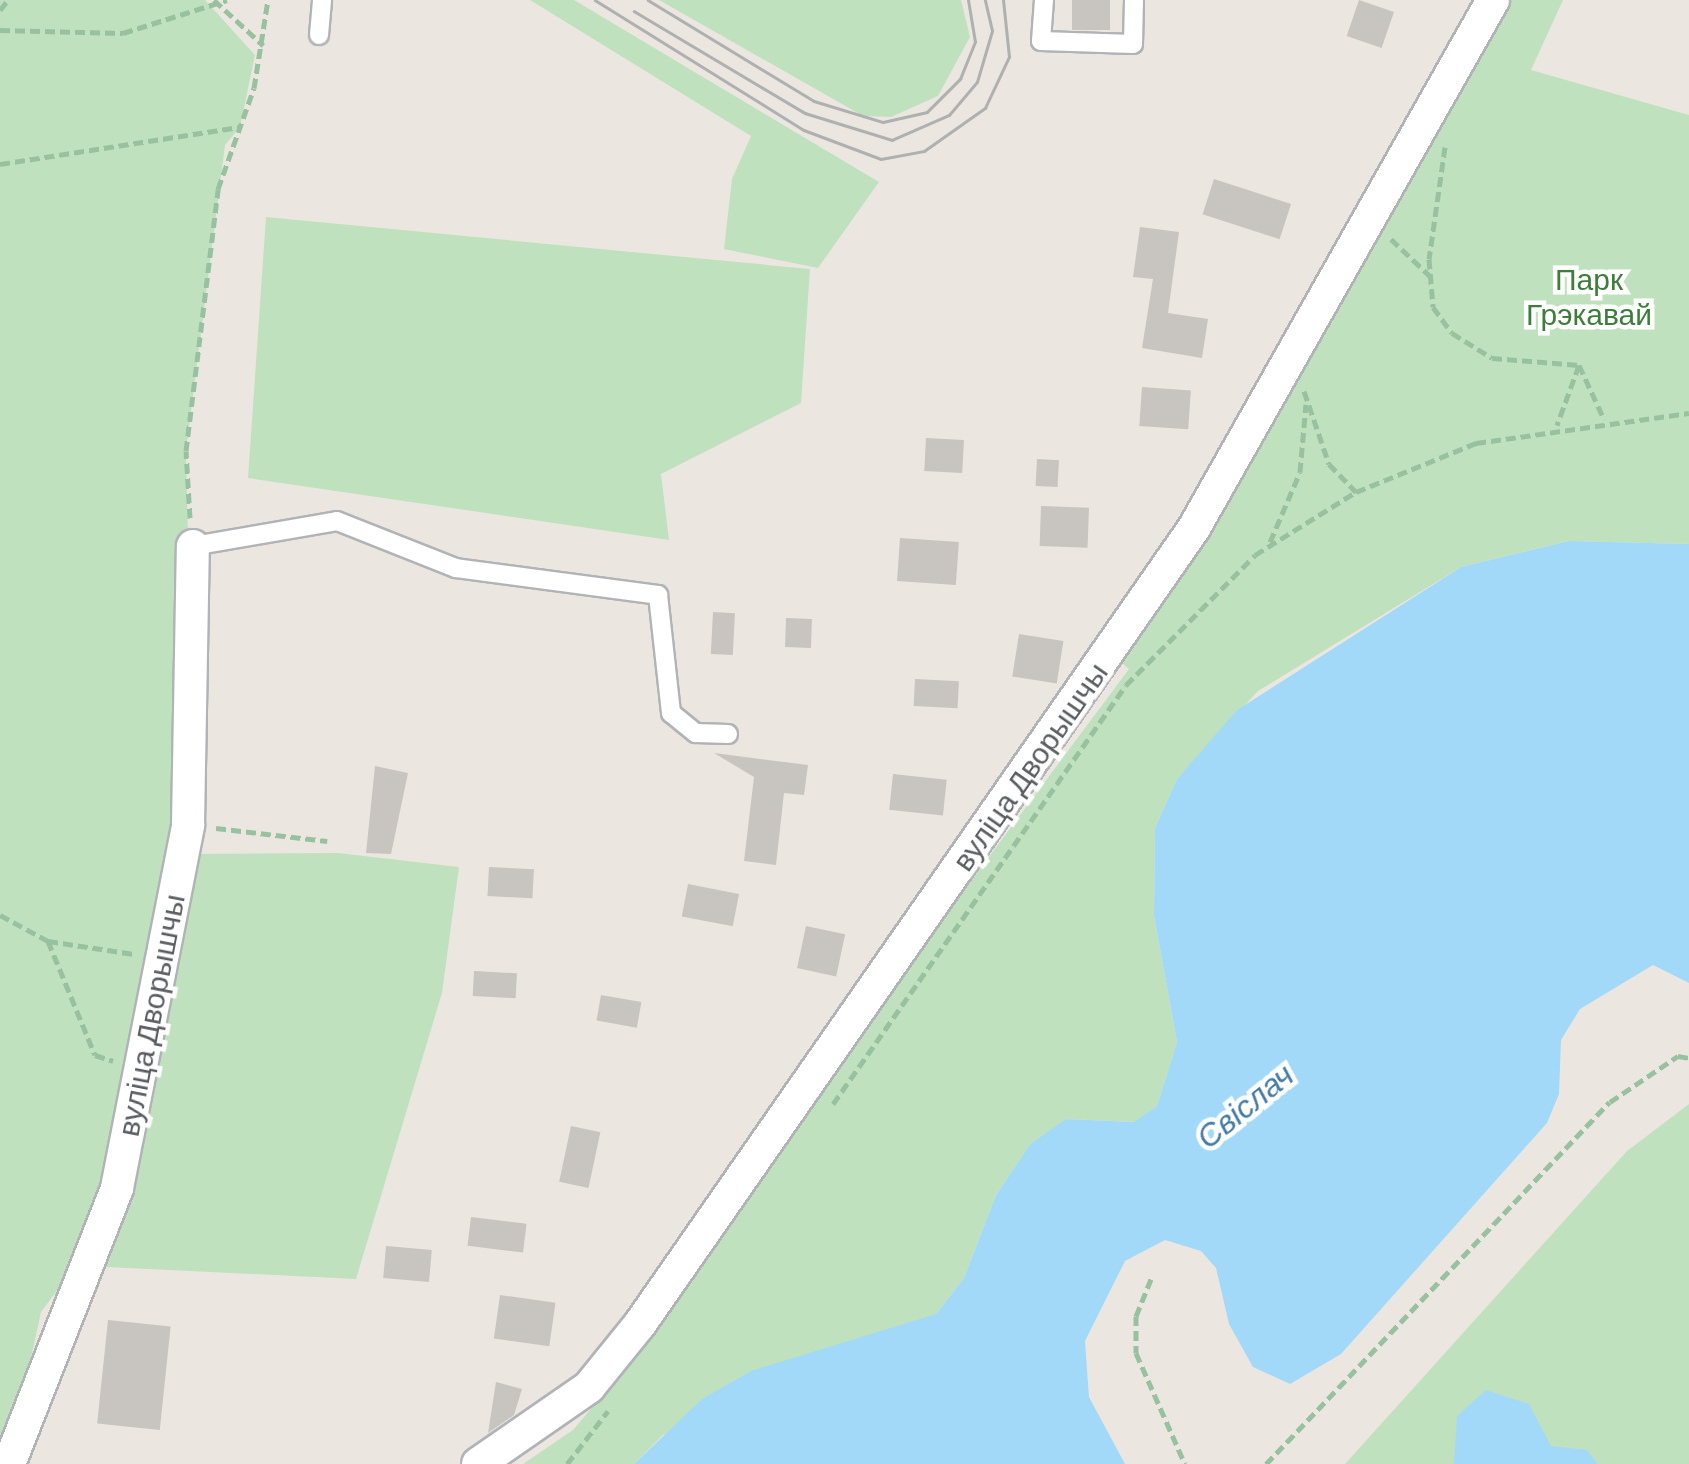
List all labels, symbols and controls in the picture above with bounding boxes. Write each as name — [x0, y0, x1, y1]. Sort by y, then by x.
park label: Парк Грэкавай — [1526, 260, 1652, 330]
street label: вуліца Дворышчы — [944, 655, 1114, 877]
street label: вуліца Дворышчы — [109, 891, 191, 1139]
water label: Свіслач — [1188, 1054, 1300, 1156]

